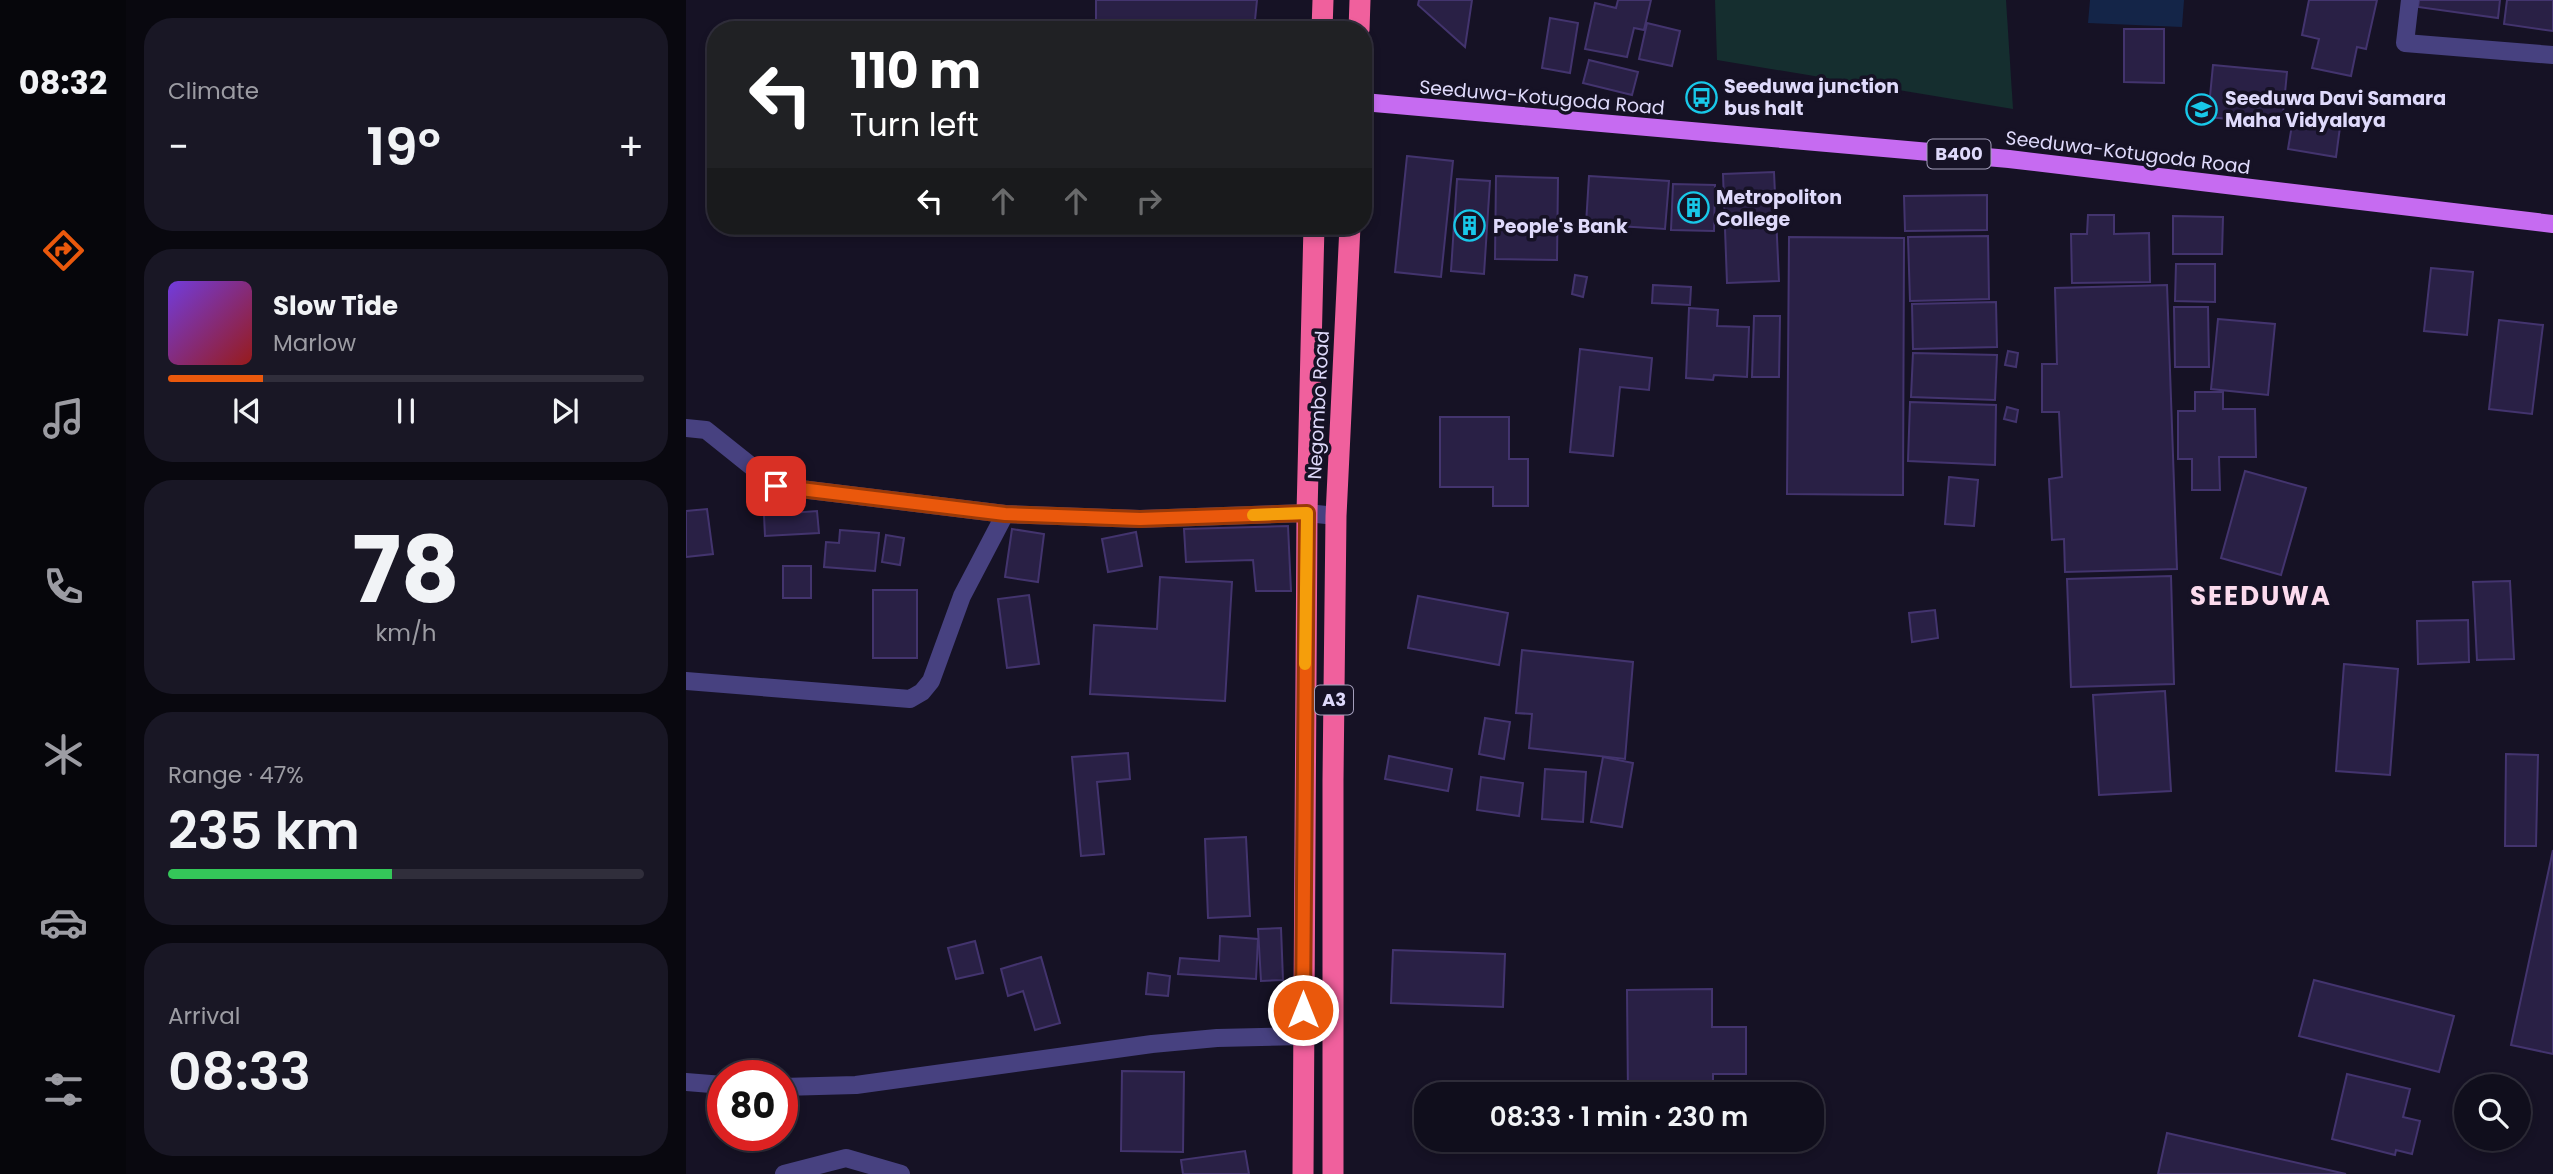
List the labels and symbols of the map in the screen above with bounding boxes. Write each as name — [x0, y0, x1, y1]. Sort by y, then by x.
street label: Seeduwa-Kotugoda Road — [1418, 73, 1666, 122]
place label: Seeduwa junction bus halt — [1724, 73, 1899, 122]
bus stop icon: Seeduwa junction bus halt — [1684, 80, 1718, 114]
place label: Seeduwa Davi Samara Maha Vidyalaya — [2225, 85, 2446, 134]
school or university icon: Seeduwa Davi Samara Maha Vidyalaya — [2185, 92, 2219, 126]
street label: Seeduwa-Kotugoda Road — [2004, 124, 2252, 181]
road number: B400 — [1928, 140, 1990, 168]
place label: Metropoliton College — [1716, 184, 1842, 233]
building icon: Metropoliton College — [1676, 191, 1710, 225]
building icon: People's Bank — [1453, 209, 1487, 243]
place label: People's Bank — [1493, 213, 1628, 240]
street label: Negombo Road — [1301, 330, 1336, 480]
pin — [746, 456, 806, 516]
district label: SEEDUWA — [2190, 578, 2332, 614]
road number: A3 — [1315, 686, 1353, 714]
position arrow — [1266, 973, 1340, 1047]
speed limit sign: 80 — [707, 1060, 798, 1151]

